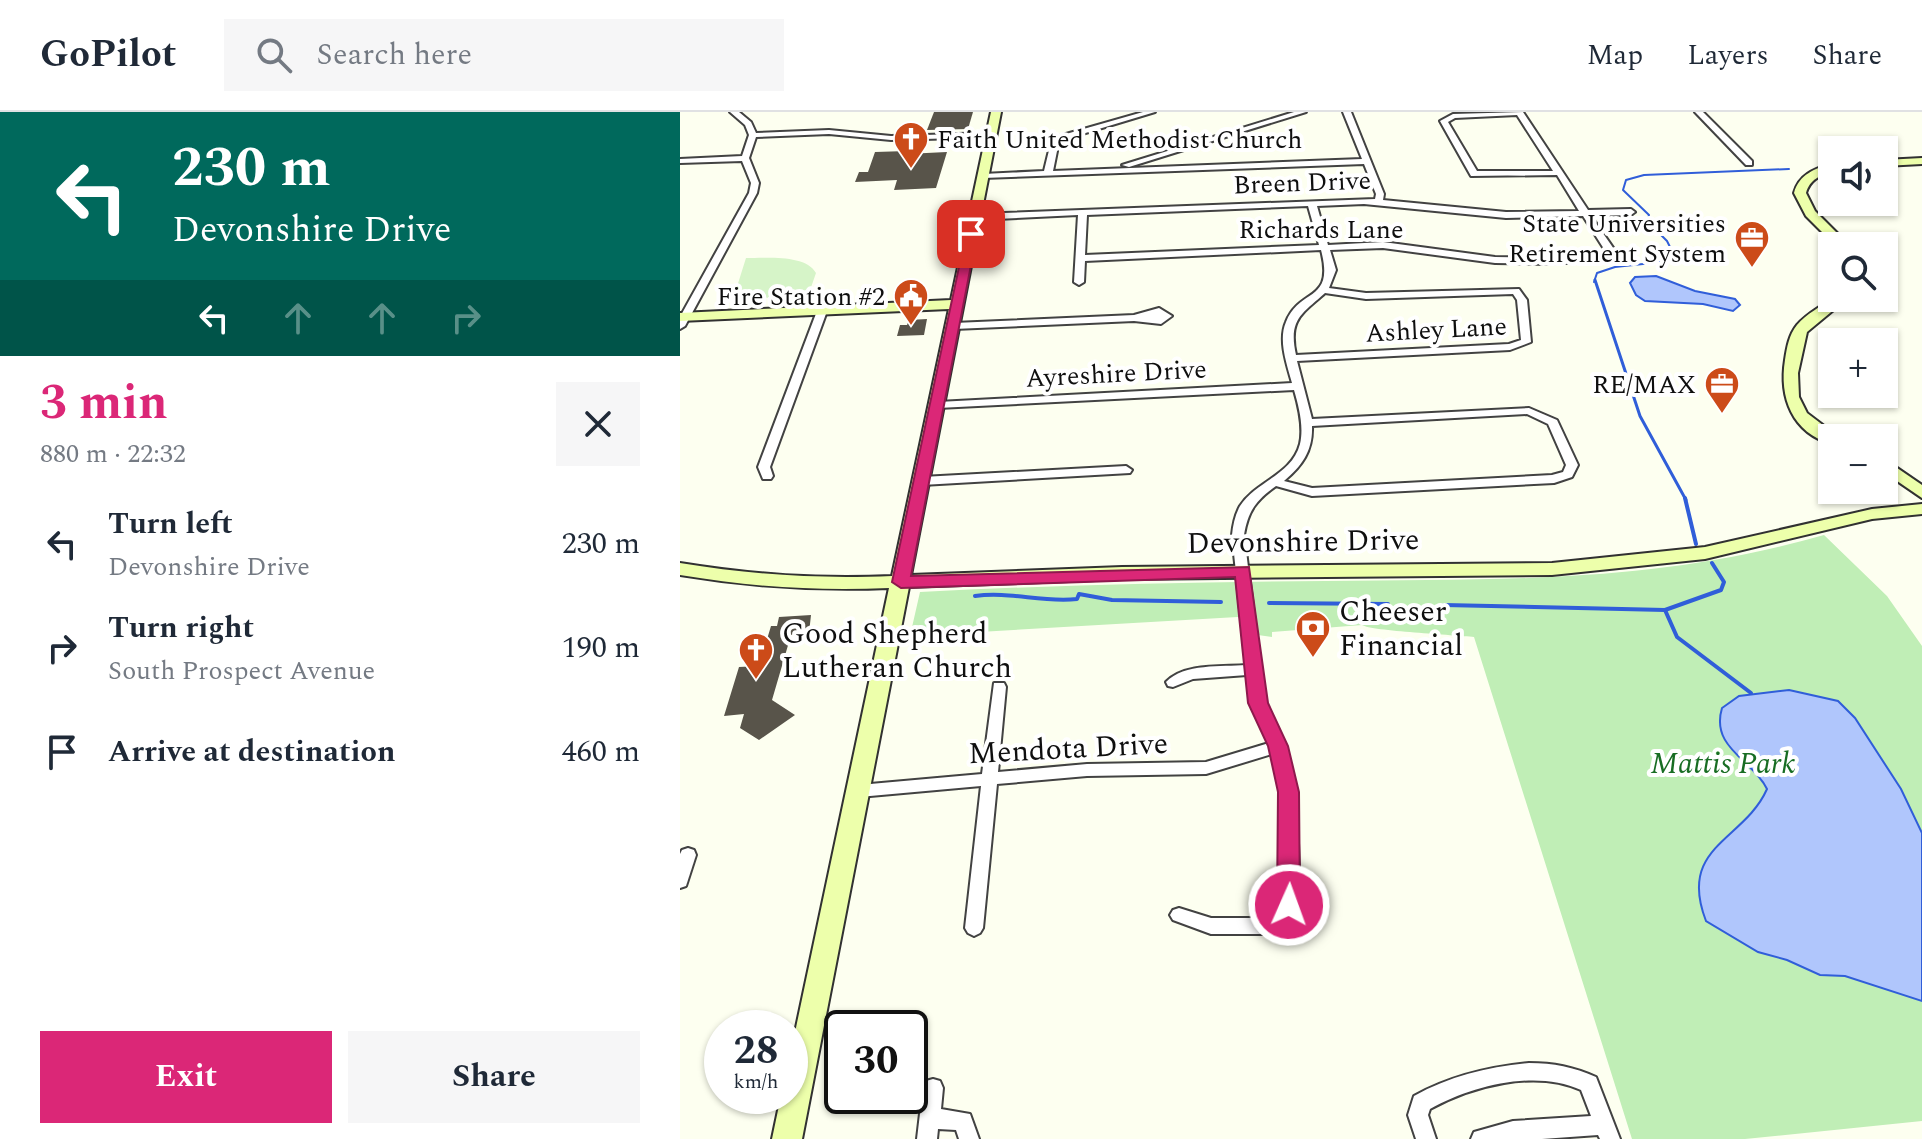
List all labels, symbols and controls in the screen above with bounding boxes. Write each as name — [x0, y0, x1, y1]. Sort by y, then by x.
search box — [224, 19, 784, 91]
text: GoPilot — [40, 26, 176, 84]
text: Search here — [316, 32, 472, 78]
icon: search — [252, 33, 296, 77]
text: Map — [1587, 34, 1643, 77]
text: Layers — [1687, 34, 1769, 77]
text: Share — [1813, 34, 1882, 77]
church icon: Faith United Methodist Church — [892, 120, 930, 170]
place label: Faith United Methodist Church — [937, 120, 1302, 160]
text: 230 m — [172, 126, 331, 211]
map controls — [1818, 136, 1898, 504]
button: sound — [1818, 136, 1898, 216]
icon: left — [40, 144, 144, 248]
street label: Breen Drive — [1232, 161, 1372, 205]
pin — [937, 200, 1005, 268]
text: Devonshire Drive — [172, 203, 451, 258]
place label: State Universities Retirement System — [1508, 204, 1726, 274]
street label: Richards Lane — [1239, 210, 1403, 250]
icon: arrive — [949, 212, 993, 256]
office icon: State Universities Retirement System — [1733, 219, 1771, 269]
button: search — [1818, 232, 1898, 312]
place label: Fire Station #2 — [717, 277, 885, 317]
public building icon: Fire Station #2 — [892, 277, 930, 327]
icon: left — [192, 296, 236, 340]
icon: ahead — [276, 296, 320, 340]
icon: ahead — [360, 296, 404, 340]
icon: right — [444, 296, 488, 340]
street label: Ashley Lane — [1364, 306, 1508, 354]
button: + — [1818, 328, 1898, 408]
street label: Ayreshire Drive — [1024, 349, 1208, 399]
place label: RE/MAX — [1592, 365, 1696, 405]
office icon: RE/MAX — [1703, 365, 1741, 415]
text: 3 min — [40, 367, 168, 440]
button: close — [556, 382, 640, 466]
button: − — [1818, 424, 1898, 504]
text: 880 m · 22:32 — [40, 434, 186, 474]
text: Turn left — [108, 501, 233, 547]
street label: Devonshire Drive — [1186, 517, 1420, 567]
text: 230 m — [562, 521, 640, 567]
icon: left — [40, 522, 84, 566]
text: Devonshire Drive — [108, 547, 310, 587]
place label: Cheeser Financial — [1339, 589, 1463, 669]
text: Turn right — [108, 605, 254, 651]
bank icon: Cheeser Financial — [1294, 609, 1332, 659]
place label: Good Shepherd Lutheran Church — [782, 611, 1012, 691]
text: 190 m — [562, 625, 640, 671]
icon: right — [40, 626, 84, 670]
church icon: Good Shepherd Lutheran Church — [737, 631, 775, 681]
text: South Prospect Avenue — [108, 651, 375, 691]
street label: Mendota Drive — [967, 721, 1169, 777]
text: Arrive at destination — [108, 729, 395, 775]
text: 460 m — [562, 729, 640, 775]
icon: arrive — [40, 730, 84, 774]
park label: Mattis Park — [1651, 741, 1795, 787]
position arrow — [1247, 863, 1331, 947]
speed limit sign: 30 — [824, 1010, 928, 1114]
text: 28 — [734, 1021, 778, 1082]
button: Exit — [40, 1031, 332, 1123]
button: Share — [348, 1031, 640, 1123]
text: km/h — [734, 1067, 779, 1097]

